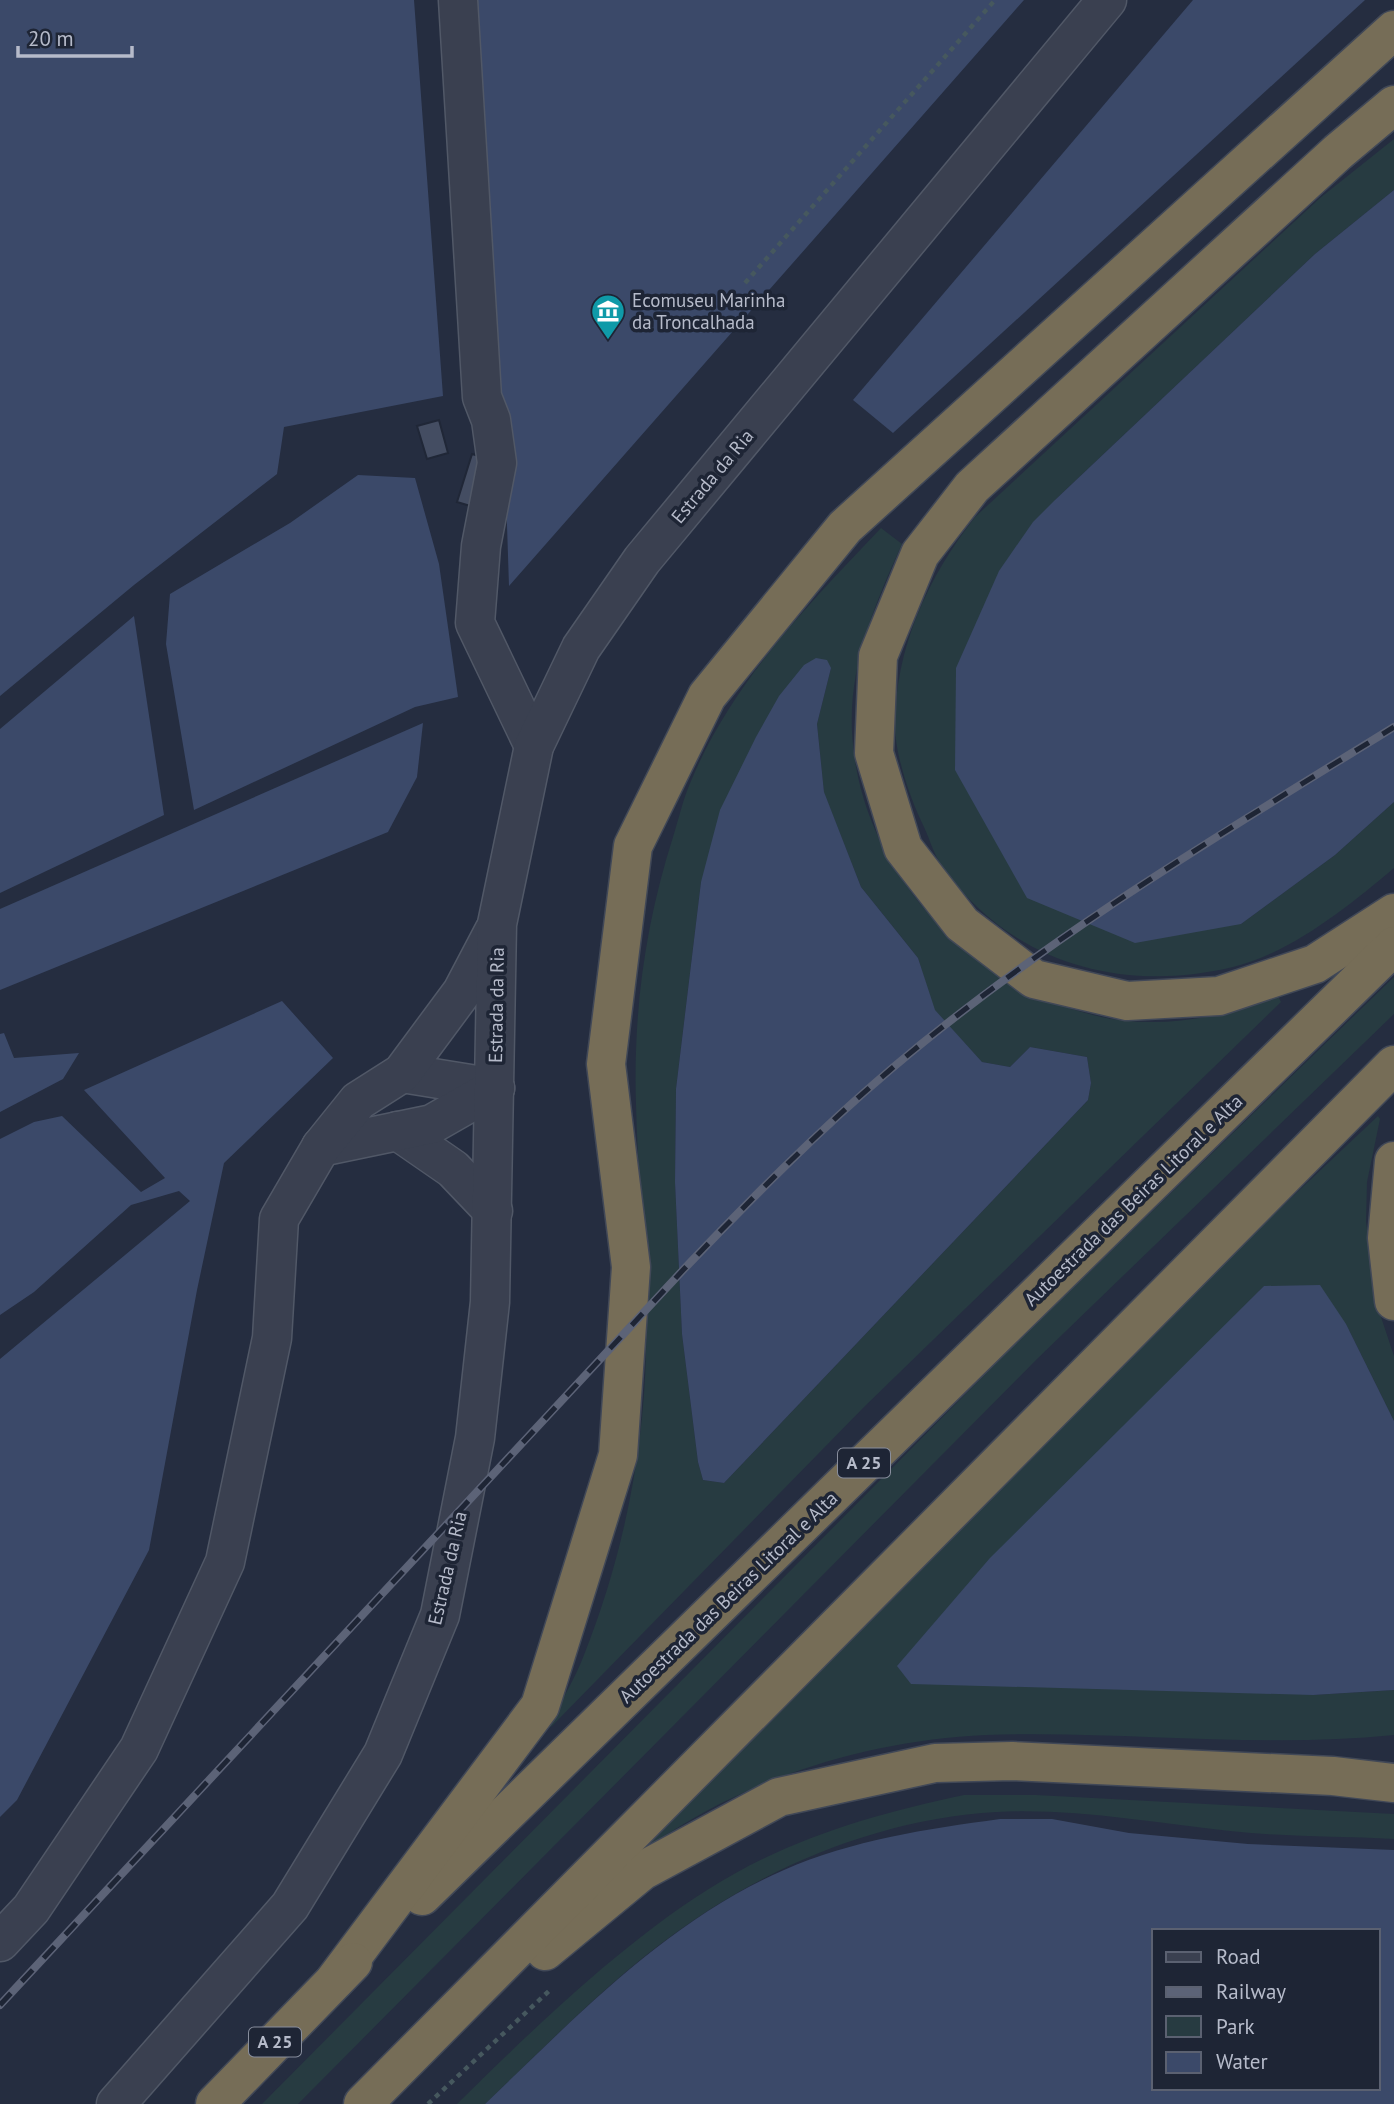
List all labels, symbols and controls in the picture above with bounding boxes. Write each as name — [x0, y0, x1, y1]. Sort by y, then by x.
scale bar — [18, 14, 131, 58]
text: 20 m — [28, 25, 74, 52]
place label: Ecomuseu Marinha da Troncalhada — [632, 288, 785, 334]
museum icon: Ecomuseu Marinha da Troncalhada — [589, 292, 627, 341]
street label: Estrada da Ria — [666, 424, 758, 528]
street label: Estrada da Ria — [483, 947, 509, 1063]
street label: Autoestrada das Beiras Litoral e Alta — [1019, 1089, 1247, 1311]
road number: A 25 — [838, 1448, 890, 1478]
street label: Autoestrada das Beiras Litoral e Alta — [614, 1486, 842, 1708]
street label: Estrada da Ria — [422, 1509, 472, 1627]
legend — [1152, 1929, 1380, 2090]
text: Road — [1216, 1943, 1260, 1970]
text: Railway — [1216, 1978, 1286, 2005]
text: Park — [1216, 2013, 1255, 2040]
road number: A 25 — [249, 2028, 301, 2056]
text: Water — [1216, 2048, 1268, 2075]

